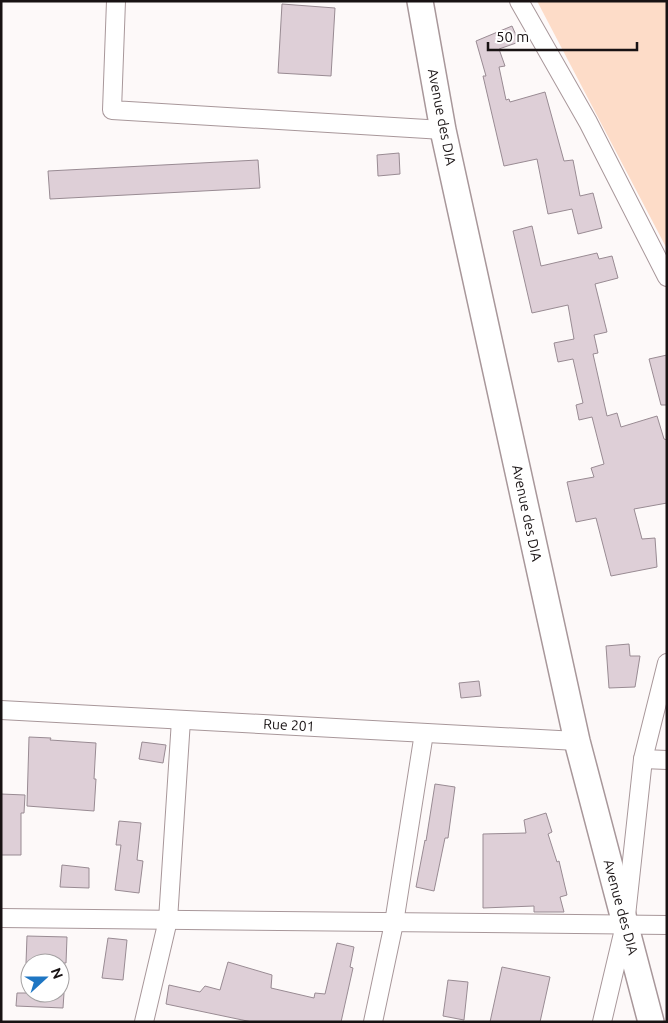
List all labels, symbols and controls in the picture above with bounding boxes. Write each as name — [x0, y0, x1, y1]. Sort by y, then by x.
scale bar — [488, 20, 637, 52]
text: 50 m — [496, 28, 529, 45]
street label: Avenue des DIA — [425, 67, 459, 167]
street label: Avenue des DIA — [509, 463, 545, 563]
street label: Rue 201 — [263, 716, 315, 734]
street label: Avenue des DIA — [601, 858, 641, 956]
north arrow — [20, 953, 70, 1003]
text: N — [48, 966, 66, 981]

